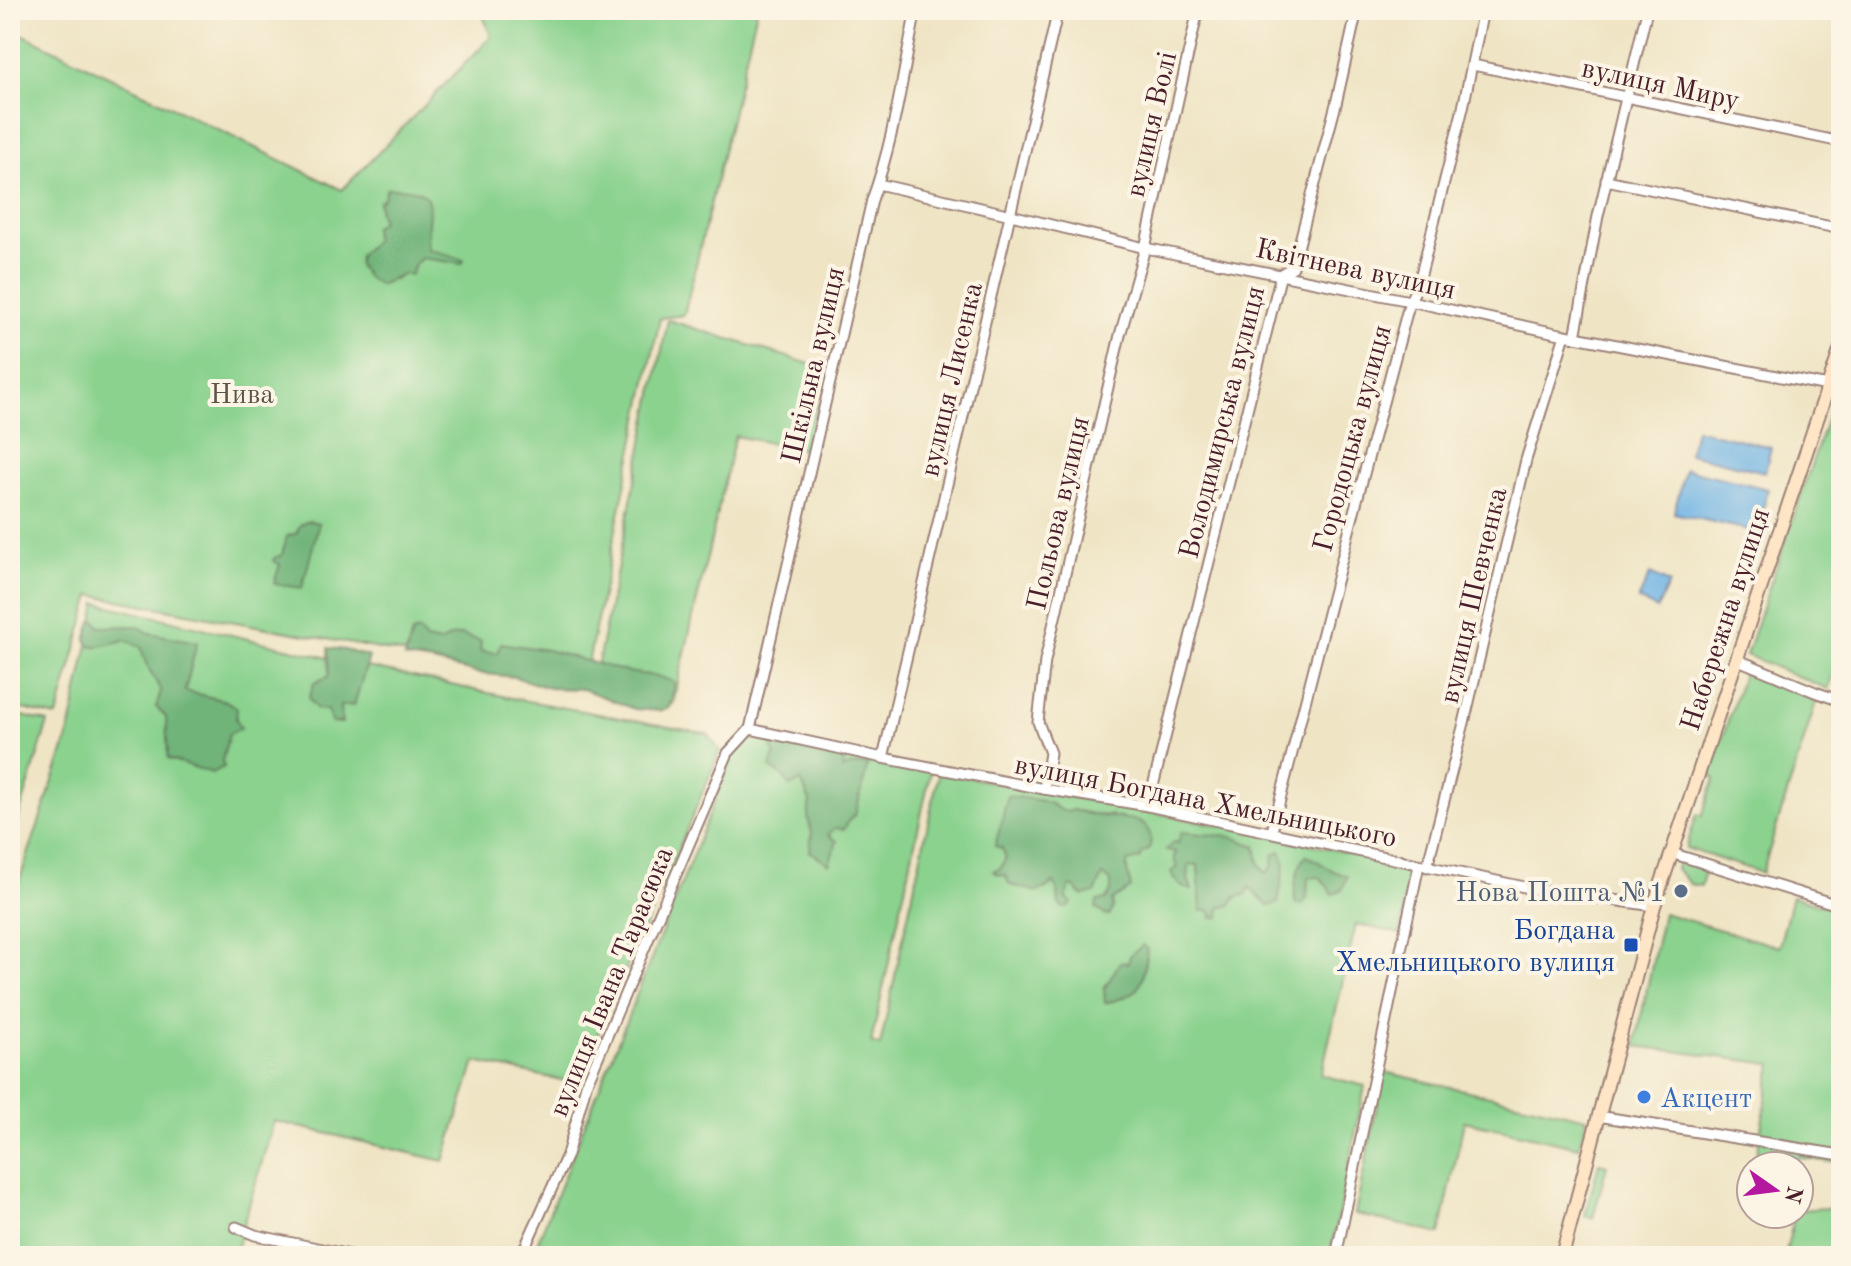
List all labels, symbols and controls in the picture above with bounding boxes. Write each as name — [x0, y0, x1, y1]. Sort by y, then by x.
street label: вулиця Волі — [1123, 49, 1183, 200]
street label: вулиця Миру — [1579, 56, 1742, 116]
street label: Квітнева вулиця — [1253, 236, 1458, 306]
street label: Шкільна вулиця — [779, 265, 851, 467]
street label: вулиця Лисенка — [917, 280, 989, 480]
street label: Володимирська вулиця — [1176, 283, 1271, 562]
street label: Городоцька вулиця — [1310, 322, 1398, 555]
park label: Нива — [210, 382, 274, 410]
street label: Польова вулиця — [1024, 414, 1096, 613]
street label: вулиця Шевченка — [1436, 485, 1513, 706]
street label: Набережна вулиця — [1678, 505, 1776, 735]
street label: вулиця Богдана Хмельницького — [1012, 752, 1399, 854]
street label: вулиця Івана Тарасюка — [546, 843, 680, 1121]
place label: Нова Пошта №1 — [1456, 880, 1665, 908]
marker: Нова Пошта №1 — [1672, 882, 1690, 900]
place label: Богдана Хмельницького вулиця — [1336, 918, 1615, 978]
marker: Богдана Хмельницького вулиця — [1622, 936, 1640, 954]
place label: Акцент — [1660, 1086, 1752, 1114]
marker: Акцент — [1635, 1088, 1653, 1106]
north arrow — [1735, 1150, 1815, 1230]
text: N — [1780, 1184, 1805, 1205]

